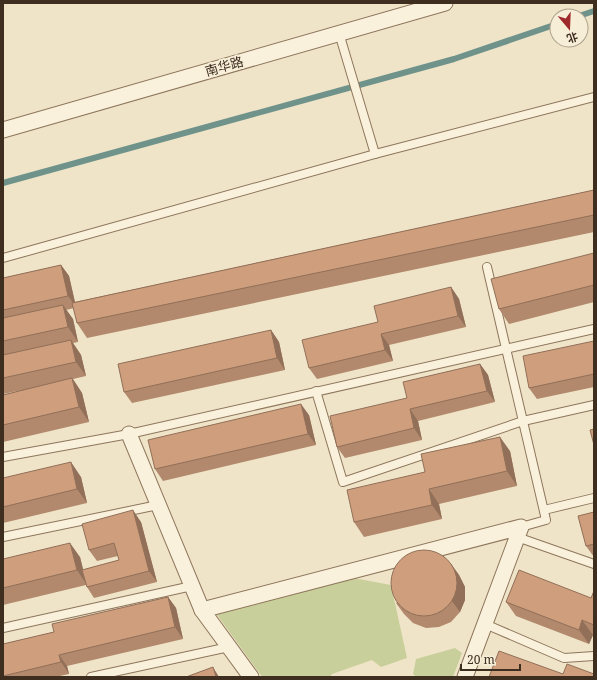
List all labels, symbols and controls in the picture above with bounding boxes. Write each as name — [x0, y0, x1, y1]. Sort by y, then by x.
north arrow — [549, 8, 589, 48]
text: 北 — [565, 29, 580, 47]
street label: 南华路 — [203, 52, 245, 80]
scale bar — [461, 646, 520, 672]
text: 20 m — [467, 651, 495, 668]

